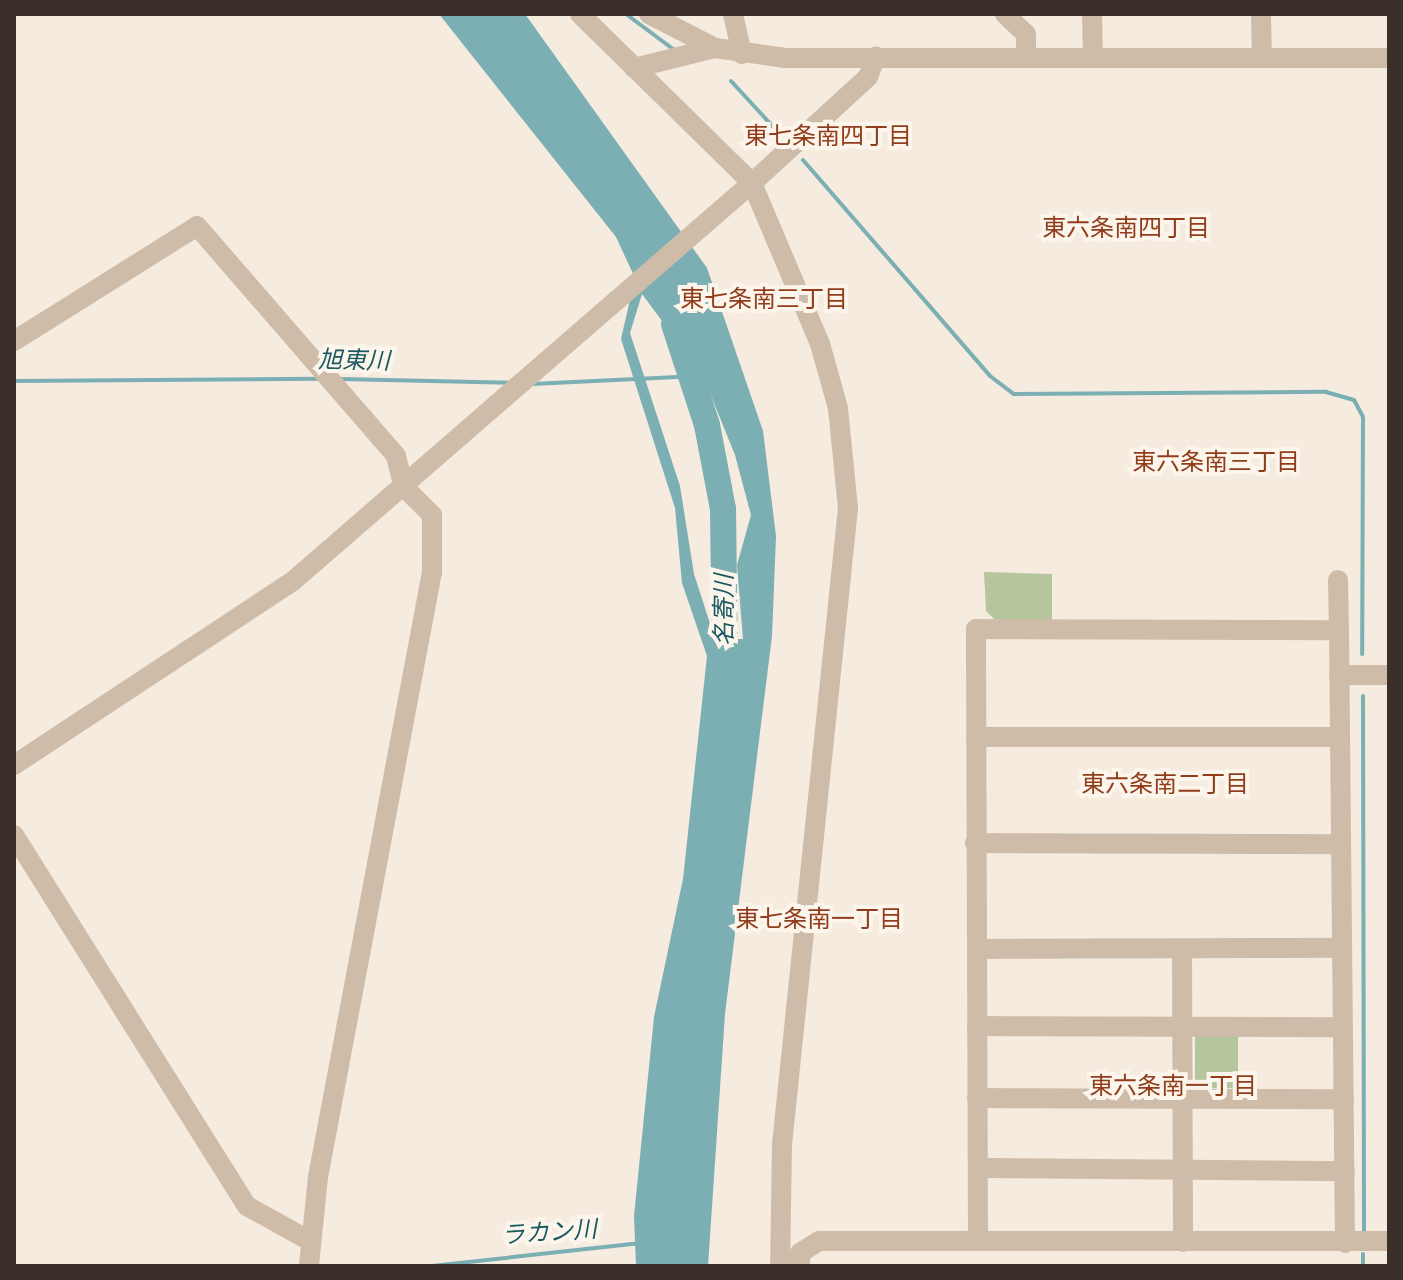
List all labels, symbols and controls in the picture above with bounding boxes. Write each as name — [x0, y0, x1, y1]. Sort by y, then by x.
district label: 東七条南四丁目 — [744, 123, 912, 151]
district label: 東六条南四丁目 — [1042, 215, 1210, 243]
district label: 東七条南三丁目 — [680, 286, 848, 314]
water label: 旭東川 — [318, 346, 390, 376]
district label: 東六条南三丁目 — [1132, 449, 1300, 477]
water label: 名寄川 — [711, 574, 739, 646]
district label: 東六条南二丁目 — [1081, 771, 1249, 799]
district label: 東七条南一丁目 — [735, 906, 903, 934]
district label: 東六条南一丁目 — [1089, 1073, 1257, 1101]
water label: ラカン川 — [500, 1215, 598, 1251]

